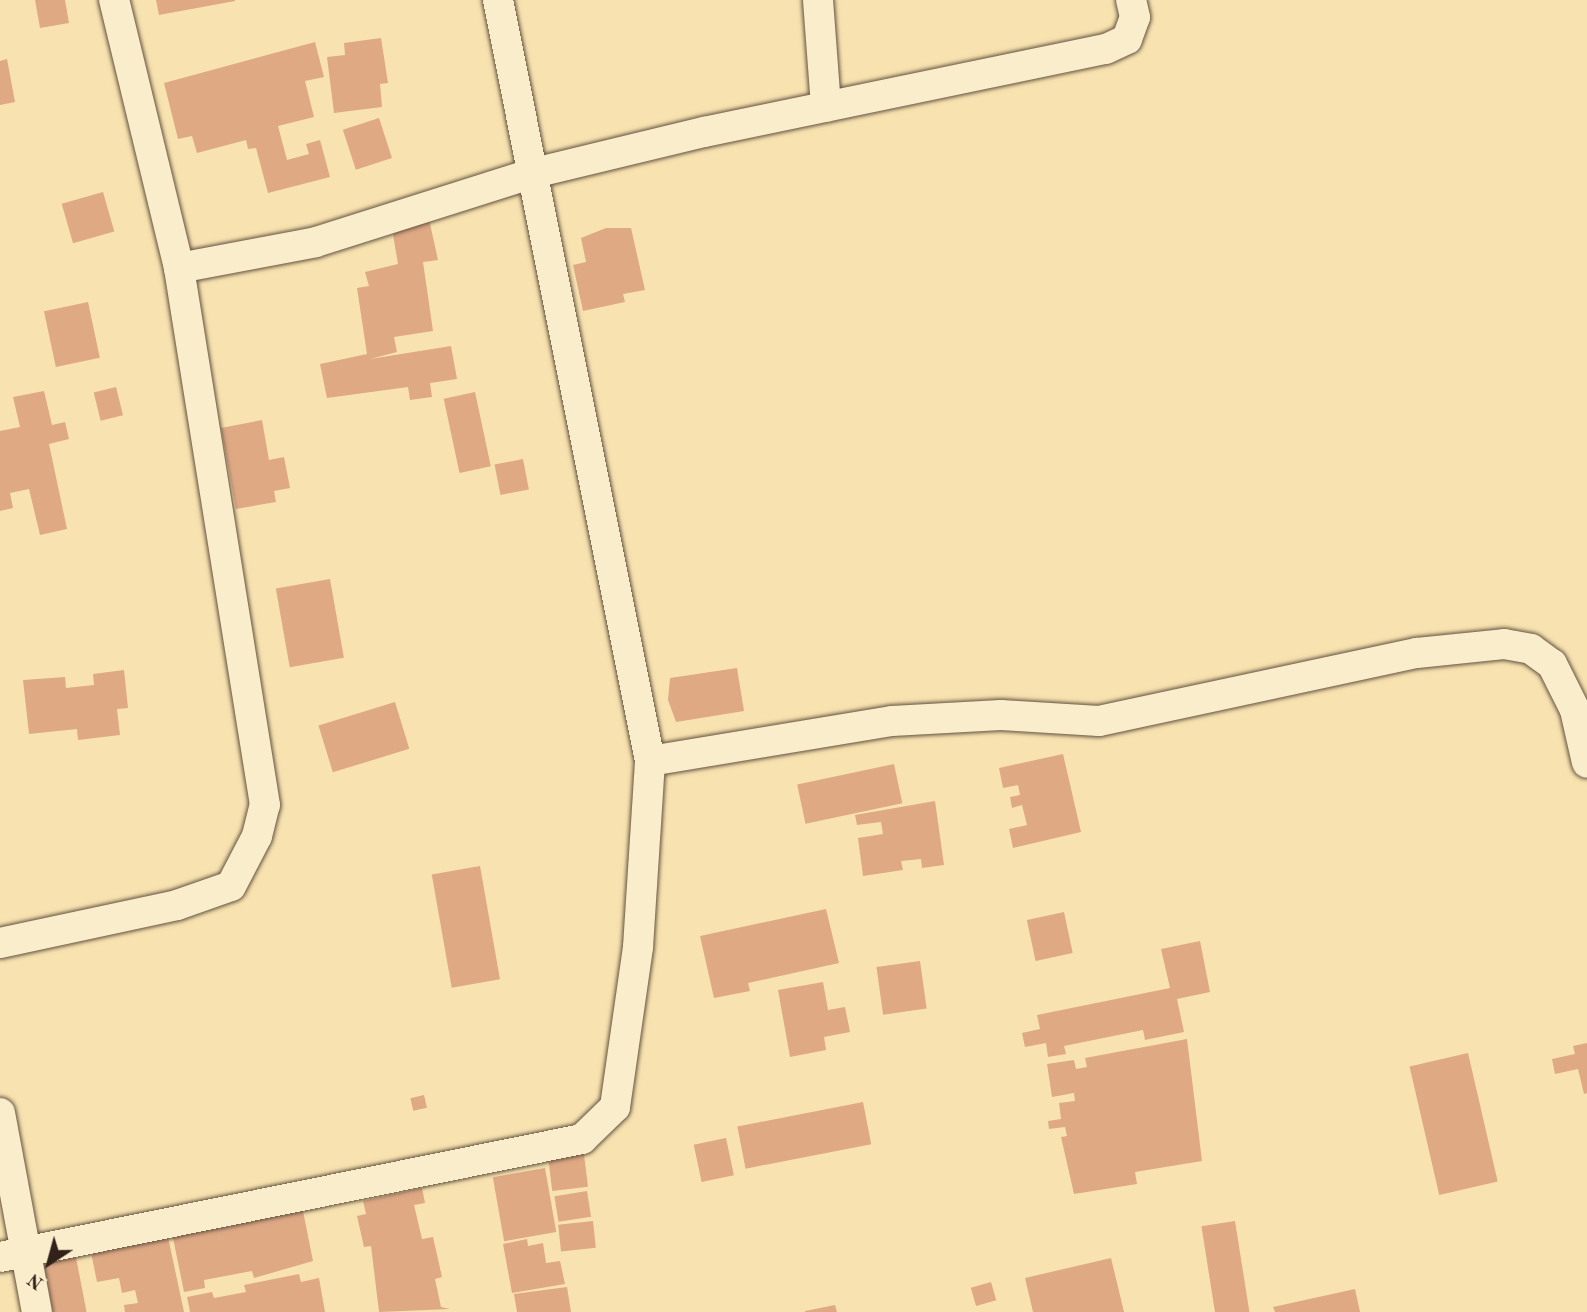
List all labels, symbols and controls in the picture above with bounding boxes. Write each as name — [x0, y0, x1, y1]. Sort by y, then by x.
north arrow — [14, 1228, 84, 1298]
text: N — [25, 1268, 48, 1292]

